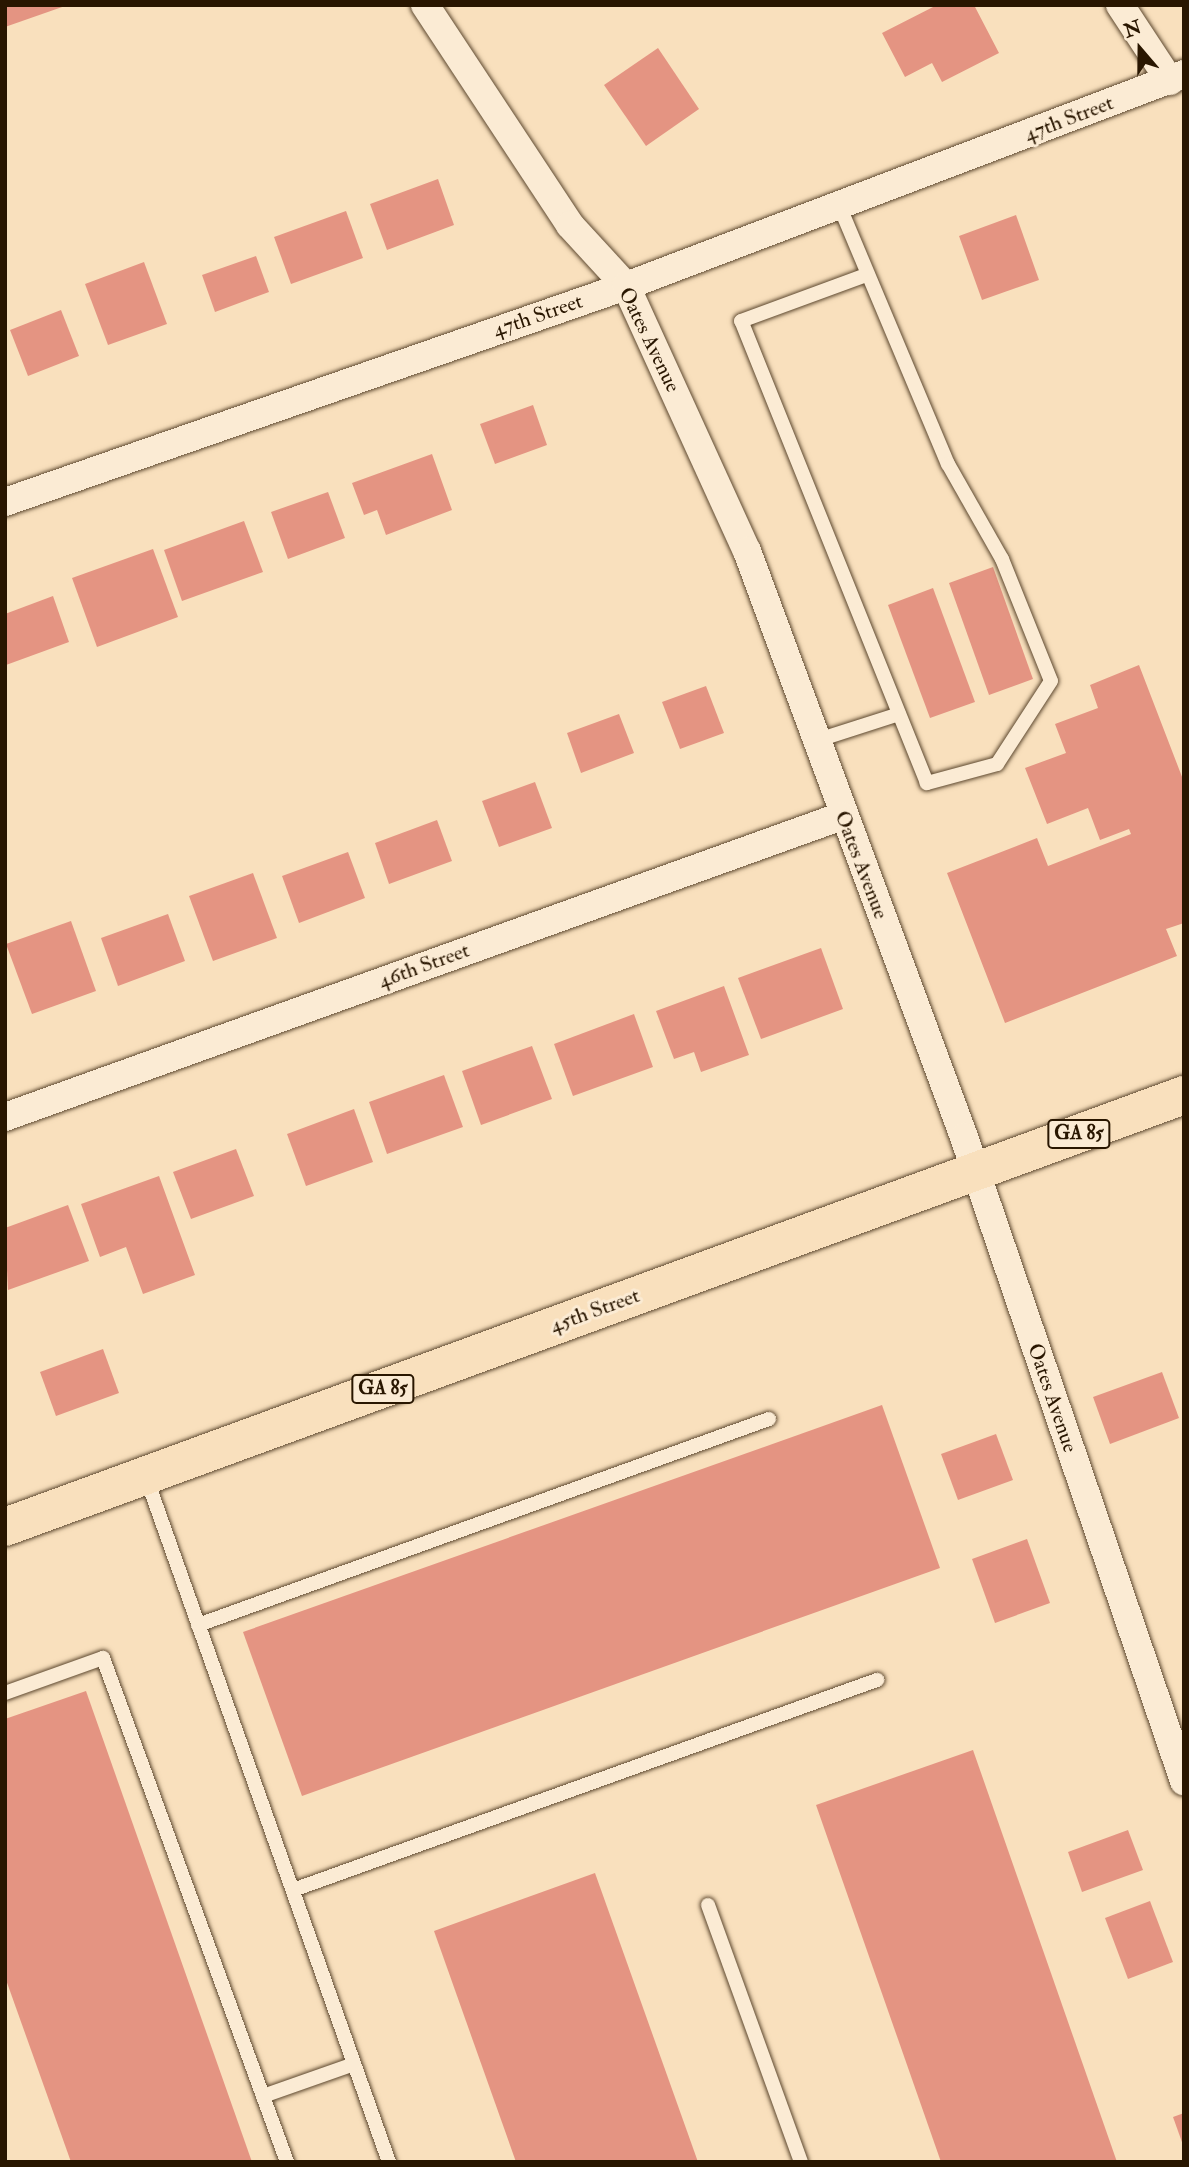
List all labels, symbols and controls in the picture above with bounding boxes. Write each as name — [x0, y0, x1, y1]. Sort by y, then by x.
north arrow — [1105, 14, 1175, 84]
text: N — [1121, 15, 1145, 43]
street label: 47th Street — [1021, 91, 1117, 147]
street label: Oates Avenue — [613, 283, 685, 397]
street label: 47th Street — [490, 289, 586, 343]
street label: Oates Avenue — [829, 807, 893, 923]
street label: 46th Street — [375, 938, 473, 994]
road number: GA 85 — [1046, 1118, 1112, 1150]
street label: 45th Street — [547, 1283, 643, 1339]
street label: Oates Avenue — [1022, 1340, 1082, 1456]
road number: GA 85 — [350, 1373, 416, 1404]

